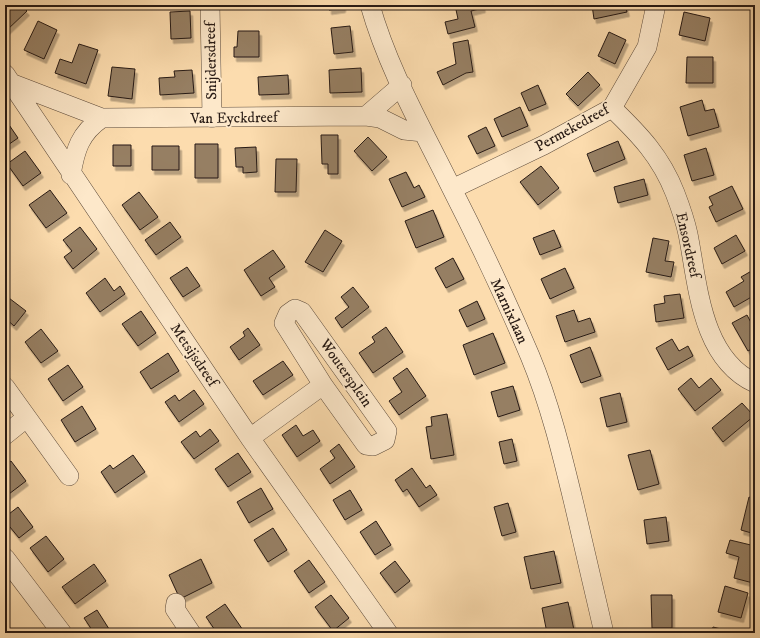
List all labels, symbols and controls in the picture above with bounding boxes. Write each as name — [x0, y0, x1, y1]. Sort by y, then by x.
street label: Snijdersdreef — [201, 20, 221, 100]
street label: Permekedreef — [532, 99, 614, 156]
street label: Van Eyckdreef — [189, 108, 280, 128]
street label: Ensordreef — [671, 210, 705, 282]
street label: Marnixlaan — [486, 275, 532, 347]
street label: Metsijsdreef — [166, 320, 223, 392]
street label: Woutersplein — [315, 334, 377, 411]

